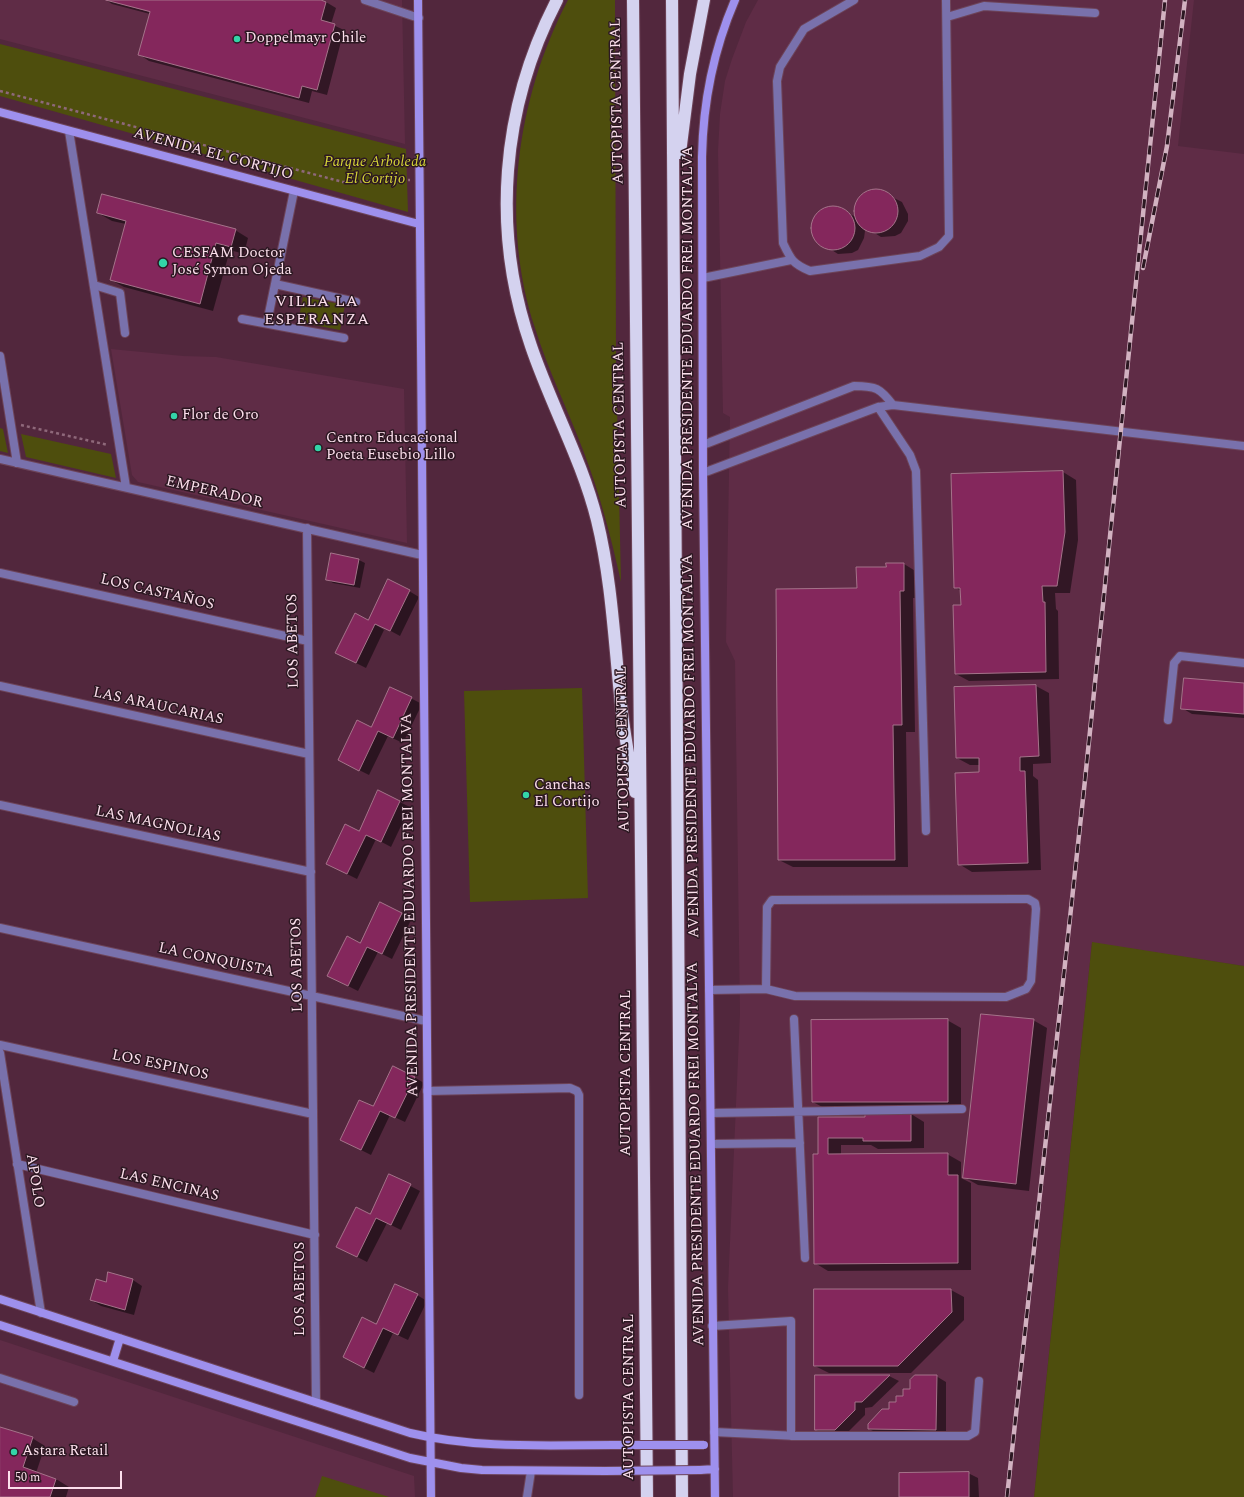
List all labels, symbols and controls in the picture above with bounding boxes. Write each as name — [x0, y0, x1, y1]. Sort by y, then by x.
street label: AUTOPISTA CENTRAL — [608, 18, 628, 184]
place label: Doppelmayr Chile — [245, 30, 366, 48]
marker: Doppelmayr Chile — [232, 34, 242, 44]
street label: AVENIDA EL CORTIJO — [131, 125, 295, 185]
street label: AVENIDA PRESIDENTE EDUARDO FREI MONTALVA — [680, 146, 698, 530]
park label: Parque Arboleda El Cortijo — [324, 154, 426, 189]
place label: CESFAM Doctor José Symon Ojeda — [172, 245, 292, 280]
marker: CESFAM Doctor José Symon Ojeda — [157, 257, 169, 269]
district label: VILLA LA ESPERANZA — [264, 293, 370, 331]
street label: AUTOPISTA CENTRAL — [611, 342, 631, 508]
place label: Flor de Oro — [182, 407, 259, 425]
marker: Flor de Oro — [169, 411, 179, 421]
place label: Centro Educacional Poeta Eusebio Lillo — [326, 430, 458, 465]
marker: Centro Educacional Poeta Eusebio Lillo — [313, 443, 323, 453]
street label: EMPERADOR — [164, 473, 264, 513]
street label: AVENIDA PRESIDENTE EDUARDO FREI MONTALVA — [680, 554, 704, 938]
street label: LOS CASTAÑOS — [98, 571, 216, 615]
street label: LOS ABETOS — [284, 594, 304, 688]
street label: AUTOPISTA CENTRAL — [614, 666, 634, 832]
street label: LAS ARAUCARIAS — [91, 684, 225, 730]
street label: AVENIDA PRESIDENTE EDUARDO FREI MONTALVA — [399, 713, 423, 1097]
place label: Canchas El Cortijo — [534, 777, 600, 812]
marker: Canchas El Cortijo — [521, 790, 531, 800]
street label: LAS MAGNOLIAS — [94, 803, 222, 847]
street label: LOS ABETOS — [288, 918, 308, 1012]
street label: LA CONQUISTA — [156, 940, 276, 982]
street label: AVENIDA PRESIDENTE EDUARDO FREI MONTALVA — [685, 962, 709, 1346]
street label: AUTOPISTA CENTRAL — [618, 990, 636, 1156]
street label: LOS ESPINOS — [110, 1047, 210, 1085]
street label: APOLO — [21, 1153, 47, 1209]
street label: LAS ENCINAS — [118, 1166, 220, 1206]
street label: LOS ABETOS — [292, 1242, 310, 1336]
street label: AUTOPISTA CENTRAL — [621, 1314, 639, 1480]
place label: Astara Retail — [22, 1443, 108, 1461]
marker: Astara Retail — [9, 1447, 19, 1457]
scale bar — [10, 1463, 124, 1489]
text: 50 m — [15, 1468, 40, 1487]

